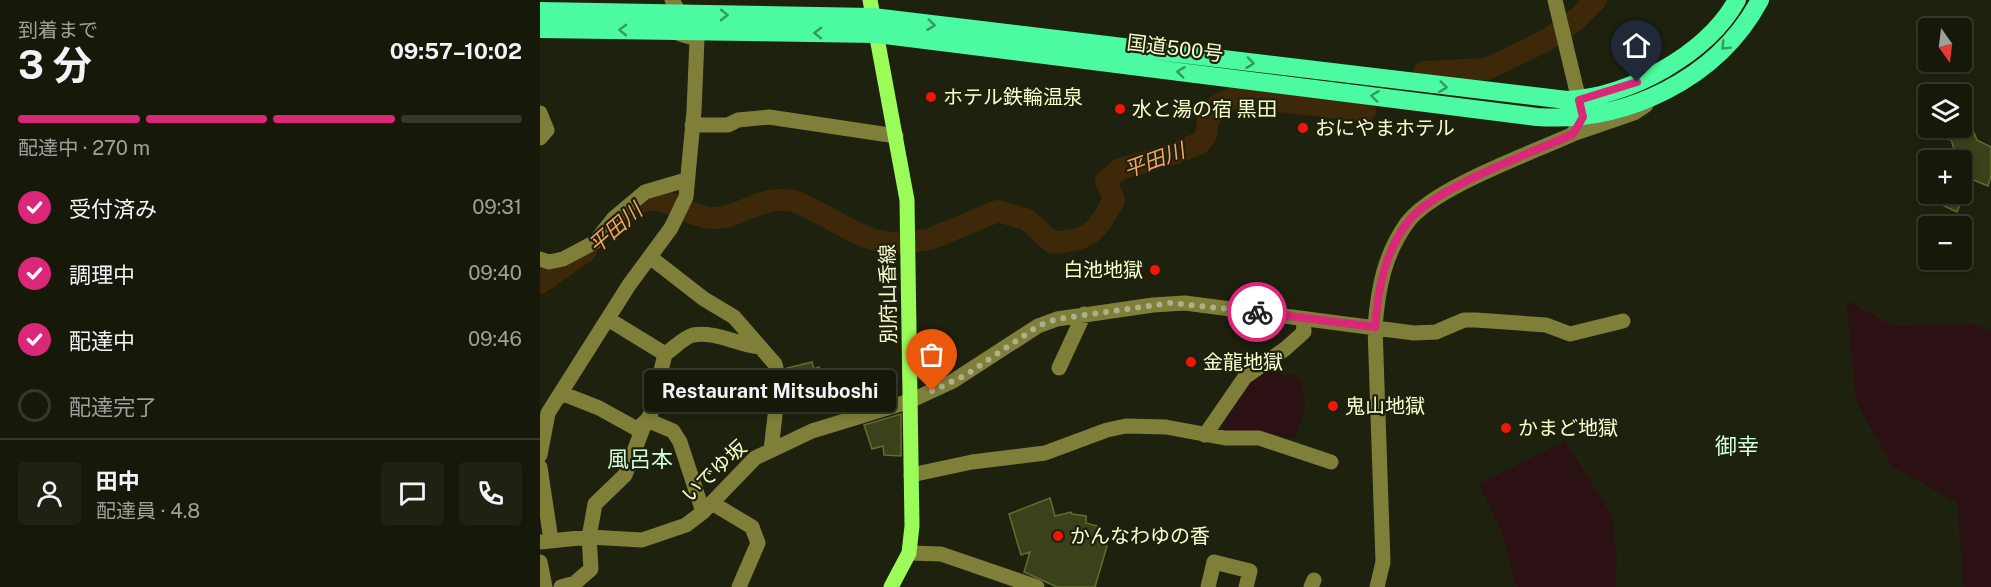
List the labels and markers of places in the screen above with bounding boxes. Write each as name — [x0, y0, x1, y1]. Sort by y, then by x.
pin — [1611, 20, 1662, 82]
place label: ホテル鉄輪温泉 — [943, 85, 1083, 109]
marker: ホテル鉄輪温泉 — [924, 90, 938, 104]
place label: 水と湯の宿 黒田 — [1132, 97, 1277, 121]
marker: 水と湯の宿 黒田 — [1113, 102, 1127, 116]
place label: おにやまホテル — [1315, 116, 1455, 140]
marker: おにやまホテル — [1296, 121, 1310, 135]
place label: 白池地獄 — [1063, 258, 1143, 282]
marker: 白池地獄 — [1148, 263, 1162, 277]
pin — [906, 329, 957, 391]
place label: 金龍地獄 — [1203, 350, 1283, 374]
marker: 金龍地獄 — [1184, 355, 1198, 369]
callout: Restaurant Mitsuboshi — [644, 370, 896, 412]
place label: 鬼山地獄 — [1345, 394, 1425, 418]
marker: 鬼山地獄 — [1326, 399, 1340, 413]
place label: かまど地獄 — [1518, 416, 1618, 440]
marker: かまど地獄 — [1499, 421, 1513, 435]
place label: かんなわゆの香 — [1070, 524, 1210, 548]
marker: かんなわゆの香 — [1051, 529, 1065, 543]

